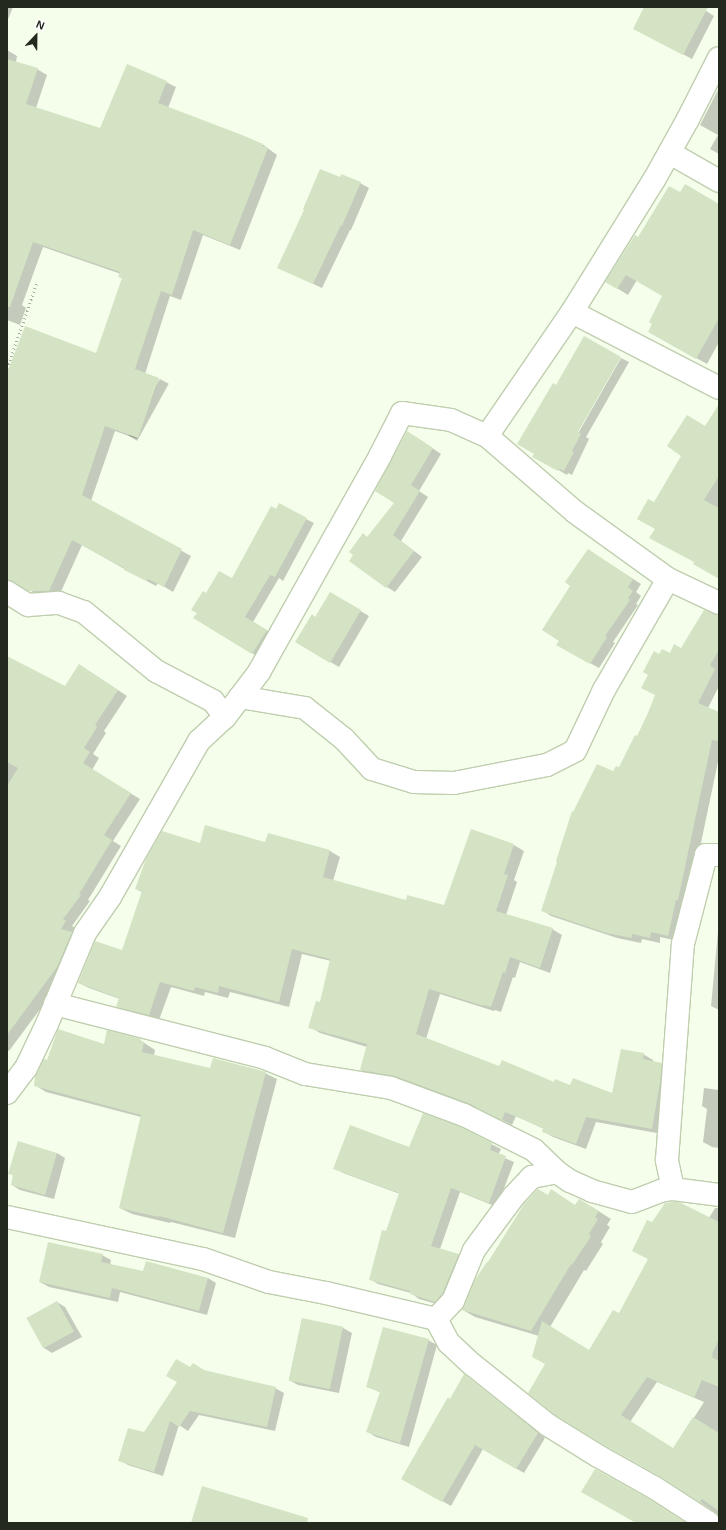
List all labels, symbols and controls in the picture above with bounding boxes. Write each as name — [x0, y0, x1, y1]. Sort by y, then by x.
north arrow — [16, 16, 56, 56]
text: N — [35, 18, 46, 32]

